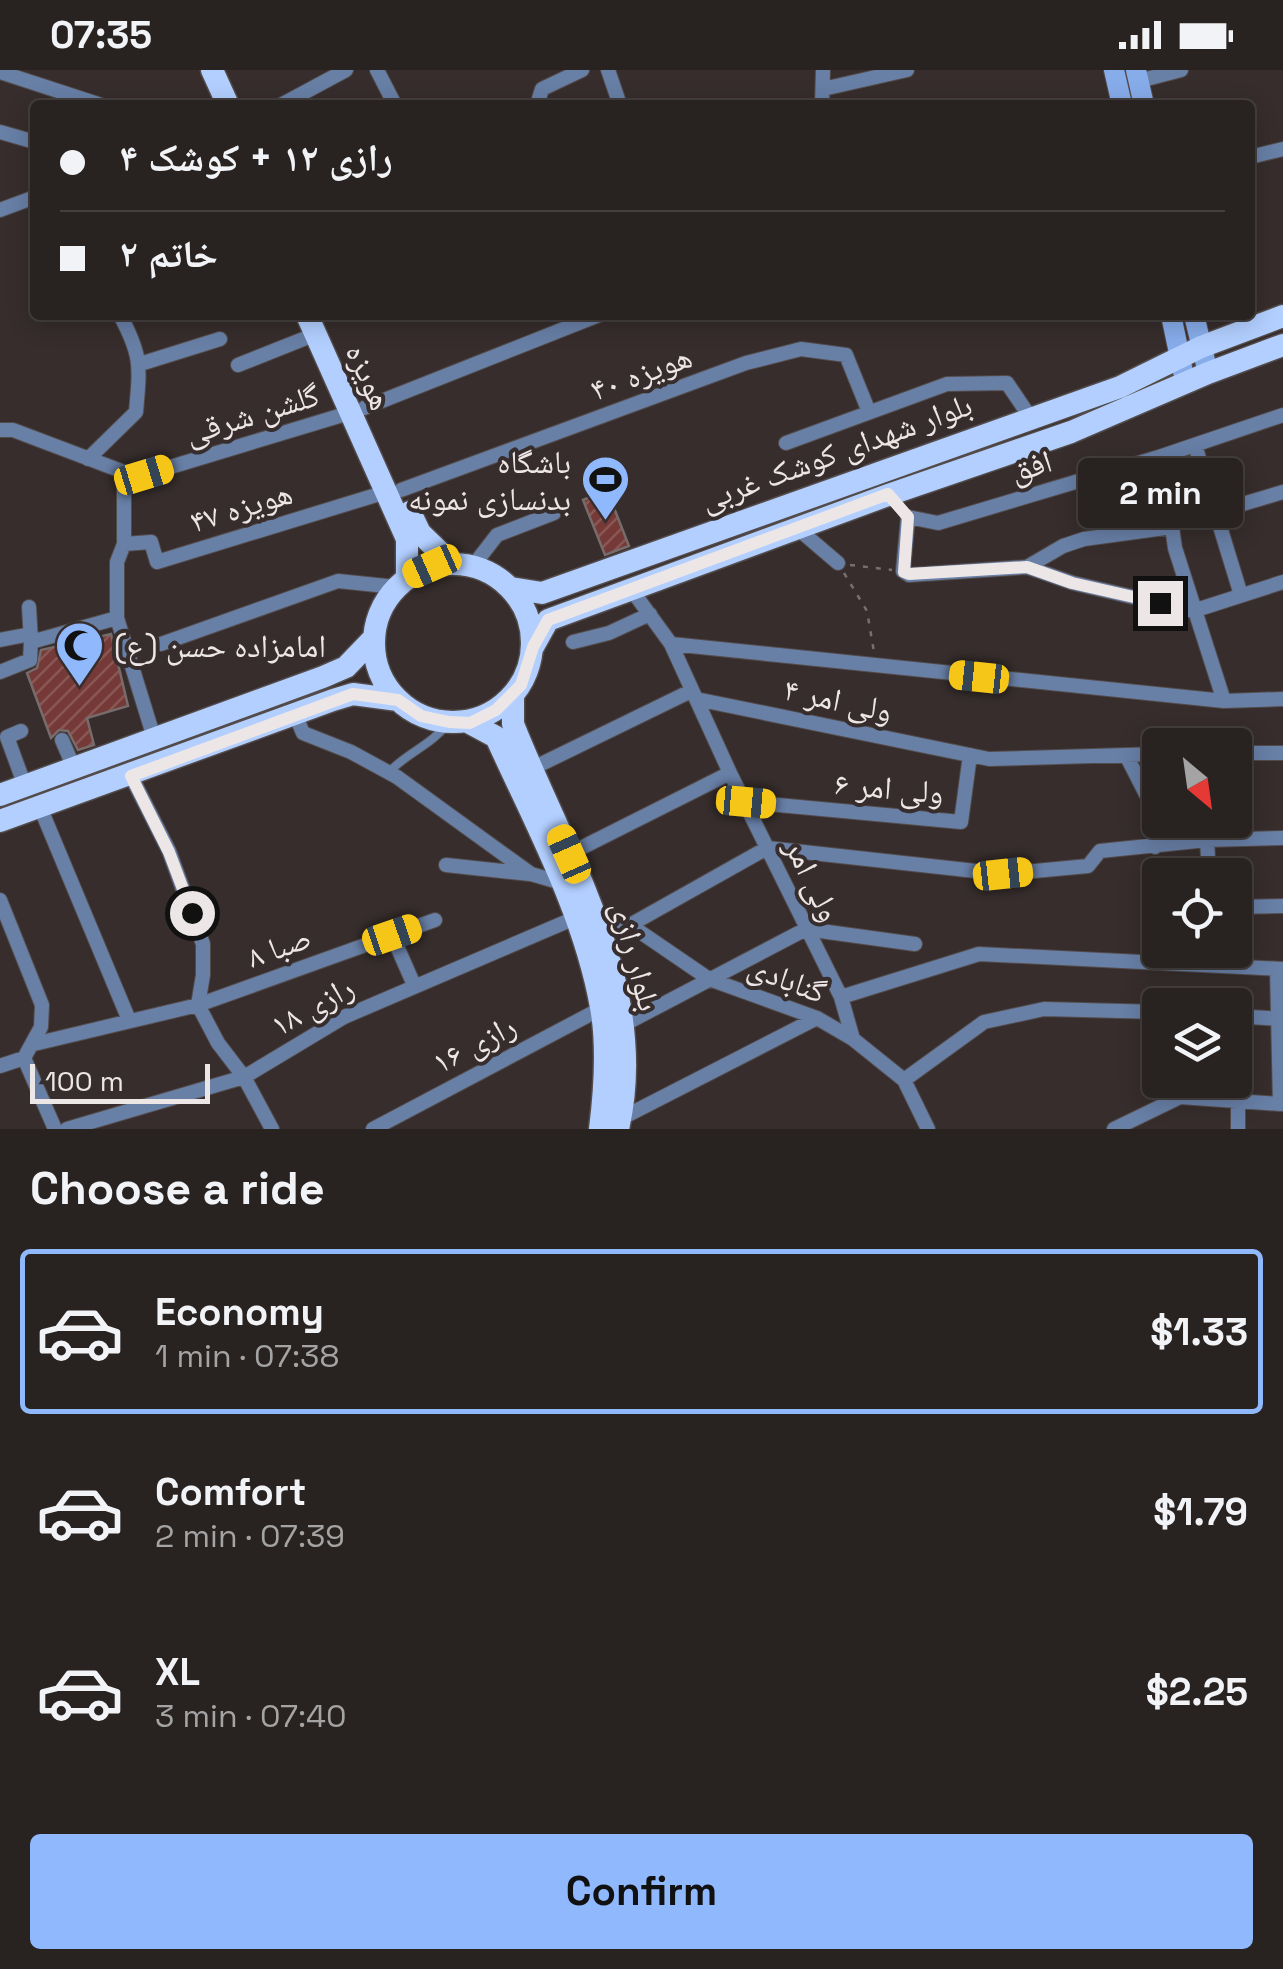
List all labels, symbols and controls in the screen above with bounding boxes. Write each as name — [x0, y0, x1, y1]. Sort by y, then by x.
text: 07:35 — [50, 11, 152, 59]
text: رازی ۱۲ + کوشک ۴ — [120, 134, 393, 182]
text: خاتم ۲ — [120, 230, 218, 278]
street label: هویزه ۴۰ — [585, 336, 697, 410]
street label: هویزه — [337, 338, 401, 416]
street label: گلشن شرقی — [180, 375, 324, 453]
street label: بلوار شهدای کوشک غربی — [695, 384, 977, 520]
street label: افق — [1005, 441, 1057, 491]
place label: باشگاه بدنسازی نمونه — [408, 442, 571, 519]
car — [111, 452, 177, 498]
sports icon: باشگاه بدنسازی نمونه — [580, 454, 632, 522]
callout: 2 min — [1078, 458, 1242, 528]
street label: هویزه ۴۷ — [185, 472, 297, 542]
text: 2 min — [1119, 473, 1202, 513]
car — [398, 540, 466, 592]
route end — [1138, 581, 1183, 626]
mosque icon: امامزاده حسن (ع) — [53, 620, 105, 688]
place label: امامزاده حسن (ع) — [114, 626, 326, 666]
car — [948, 659, 1010, 695]
street label: ولی امر ۴ — [780, 669, 896, 731]
north arrow — [1142, 728, 1252, 838]
map controls — [1142, 728, 1252, 1098]
street label: ولی امر ۶ — [833, 763, 945, 813]
car — [715, 784, 777, 820]
car — [543, 820, 595, 888]
street label: ولی امر — [775, 831, 850, 928]
car — [972, 856, 1034, 892]
button: locate — [1142, 858, 1252, 968]
route start — [170, 891, 215, 936]
street label: بلوار رازی — [602, 897, 670, 1015]
car — [359, 911, 425, 959]
street label: صبا ۸ — [242, 917, 316, 977]
street label: گنابادی — [742, 946, 832, 1012]
street label: رازی ۱۸ — [263, 967, 361, 1045]
button: layers — [1142, 988, 1252, 1098]
street label: رازی ۱۶ — [425, 1005, 523, 1083]
scale bar — [30, 1059, 210, 1104]
text: 100 m — [45, 1063, 124, 1099]
text: Choose a ride — [30, 1160, 325, 1217]
icon: car — [35, 1287, 125, 1377]
text: Economy — [155, 1288, 324, 1336]
text: $1.33 — [1150, 1308, 1248, 1356]
text: 1 min · 07:38 — [155, 1336, 339, 1376]
icon: car — [35, 1467, 125, 1557]
text: Comfort — [155, 1468, 306, 1516]
text: $1.79 — [1153, 1488, 1248, 1536]
text: 2 min · 07:39 — [155, 1516, 345, 1556]
icon: car — [35, 1647, 125, 1737]
text: XL — [155, 1648, 200, 1696]
text: $2.25 — [1146, 1668, 1248, 1716]
text: 3 min · 07:40 — [155, 1696, 347, 1736]
button: Confirm — [30, 1834, 1253, 1949]

